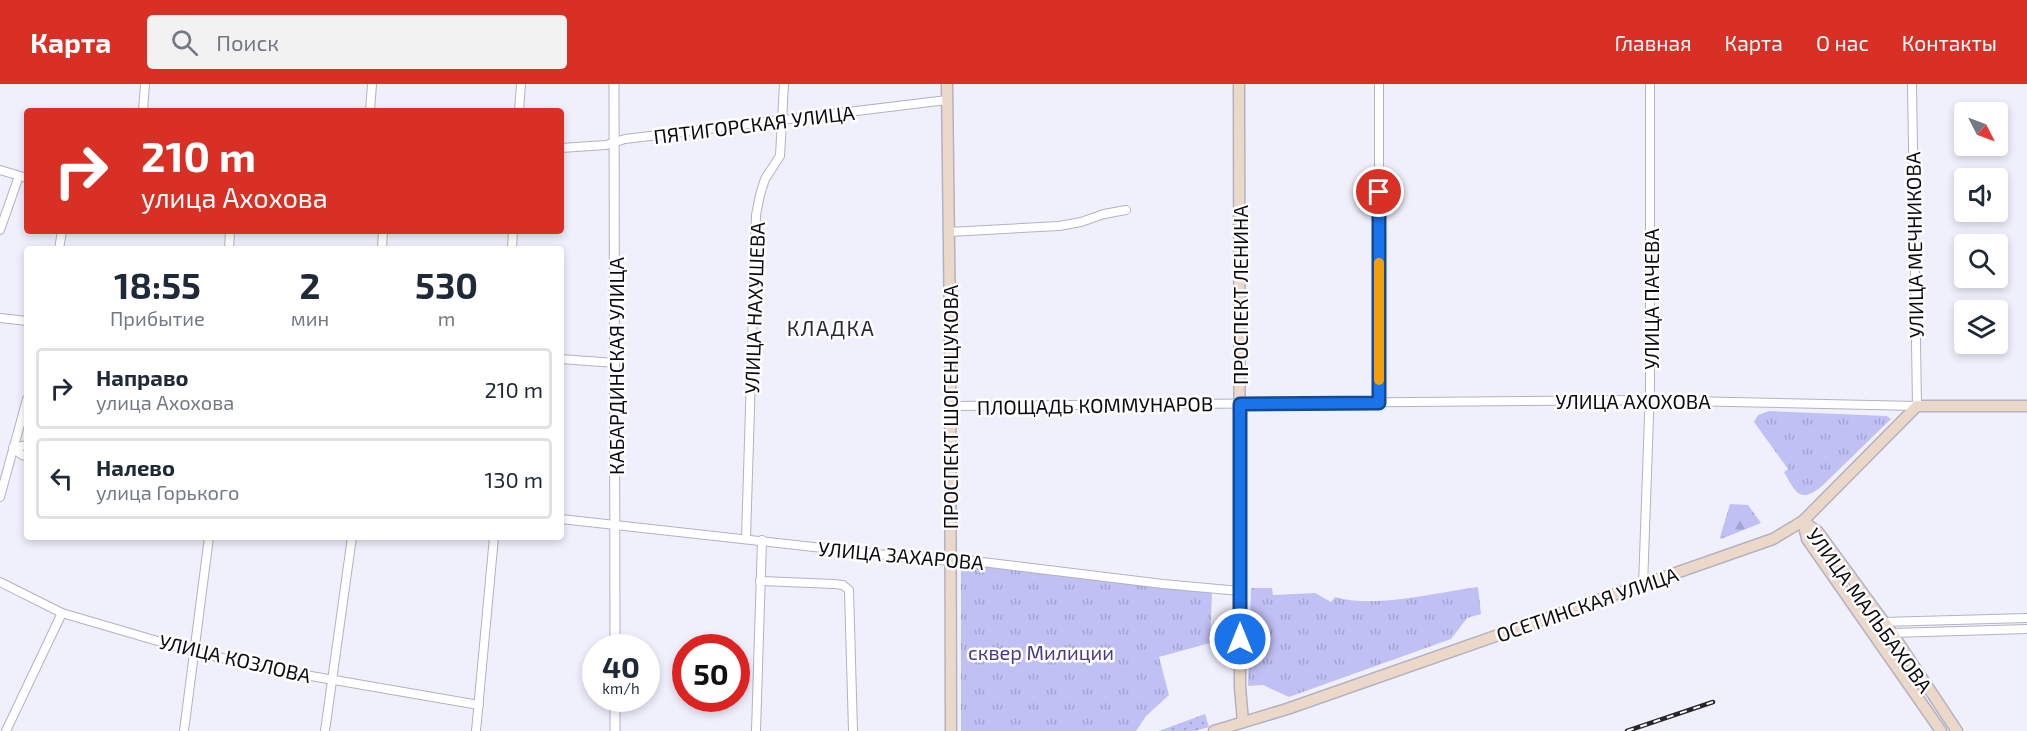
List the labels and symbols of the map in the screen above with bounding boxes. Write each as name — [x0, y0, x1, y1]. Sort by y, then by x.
street label: ПЯТИГОРСКАЯ УЛИЦА — [652, 100, 856, 148]
north arrow — [1954, 102, 2008, 156]
street label: УЛИЦА МЕЧНИКОВА — [1900, 151, 1928, 338]
pin — [1353, 166, 1404, 217]
street label: ПРОСПЕКТ ЛЕНИНА — [1228, 205, 1252, 385]
street label: УЛИЦА НАХУШЕВА — [739, 221, 769, 394]
street label: УЛИЦА ПАЧЕВА — [1639, 228, 1663, 370]
street label: КАБАРДИНСКАЯ УЛИЦА — [604, 257, 628, 475]
street label: ПРОСПЕКТ ШОГЕНЦУКОВА — [938, 284, 962, 529]
district label: КЛАДКА — [787, 315, 875, 340]
street label: УЛИЦА АХОХОВА — [1555, 389, 1711, 413]
street label: ПЛОЩАДЬ КОММУНАРОВ — [977, 391, 1213, 419]
street label: УЛИЦА МАЛЬБАХОВА — [1802, 523, 1938, 697]
street label: УЛИЦА ЗАХАРОВА — [817, 536, 985, 574]
street label: ОСЕТИНСКАЯ УЛИЦА — [1493, 561, 1682, 646]
position arrow — [1208, 607, 1272, 671]
street label: УЛИЦА КОЗЛОВА — [157, 629, 314, 687]
speed limit sign: 50 — [672, 634, 750, 712]
park label: сквер Милиции — [968, 640, 1114, 664]

